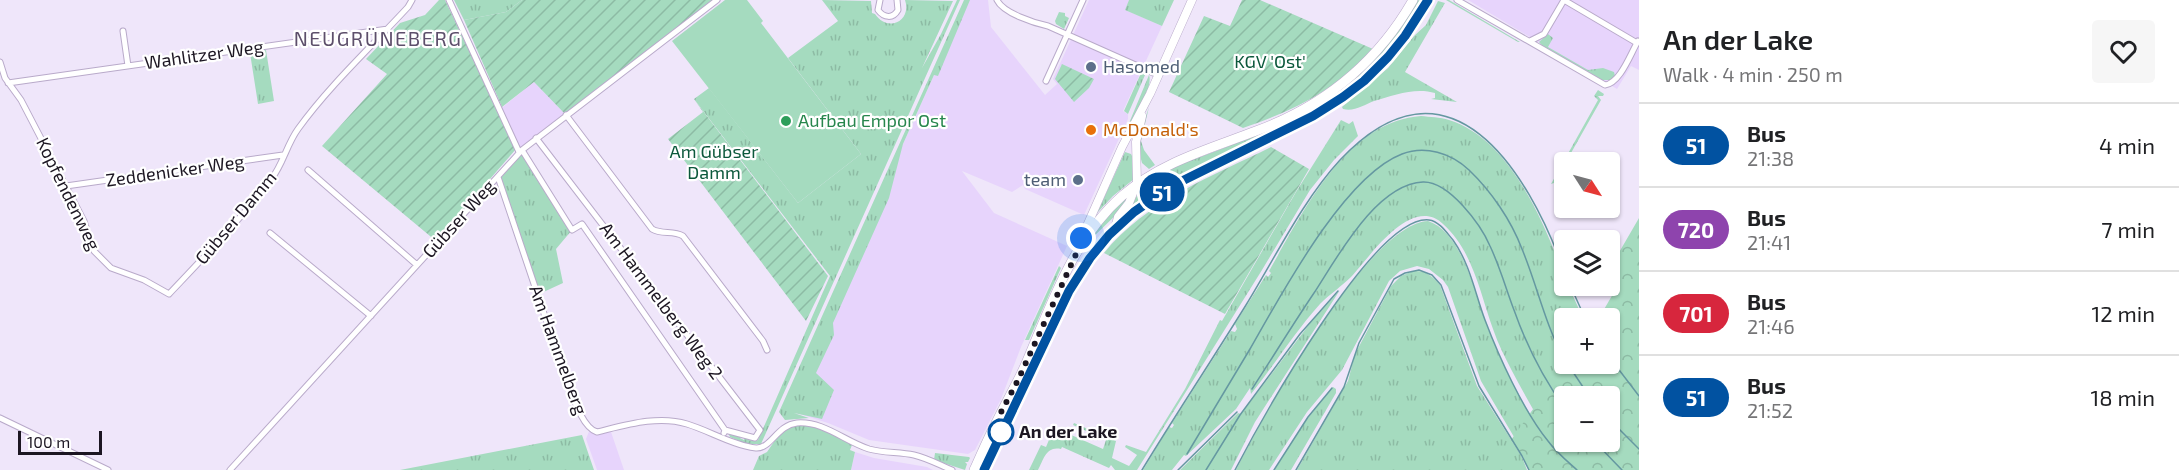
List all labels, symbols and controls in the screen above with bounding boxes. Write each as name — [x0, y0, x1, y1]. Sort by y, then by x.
button: heart — [2092, 20, 2155, 83]
text: An der Lake — [1663, 22, 1813, 56]
district label: NEUGRÜNEBERG — [294, 26, 462, 50]
street label: Wahlitzer Weg — [143, 35, 265, 73]
park label: KGV 'Ost' — [1234, 50, 1306, 72]
place label: Hasomed — [1103, 55, 1180, 77]
marker: Hasomed — [1084, 60, 1098, 74]
text: Walk · 4 min · 250 m — [1663, 62, 1843, 86]
place label: Aufbau Empor Ost — [798, 109, 946, 131]
marker: Aufbau Empor Ost — [779, 114, 793, 128]
place label: McDonald's — [1103, 118, 1199, 140]
text: Bus — [1747, 120, 1786, 146]
marker: McDonald's — [1084, 123, 1098, 137]
text: 4 min — [2099, 132, 2155, 158]
text: 51 — [1686, 133, 1706, 158]
street label: Kopfendenweg — [32, 134, 106, 254]
park label: Am Gübser Damm — [670, 140, 758, 183]
text: 21:38 — [1747, 146, 1794, 170]
street label: Zeddenicker Weg — [104, 149, 245, 191]
north arrow — [1554, 152, 1620, 218]
map controls — [1554, 152, 1620, 452]
street label: Gübser Damm — [190, 166, 281, 268]
place label: team — [1024, 168, 1066, 190]
line badge: 51 — [1135, 172, 1189, 212]
marker: team — [1071, 173, 1085, 187]
street label: Gübser Weg — [417, 175, 499, 262]
text: 51 — [1152, 180, 1172, 205]
text: Bus — [1747, 204, 1786, 230]
text: 7 min — [2101, 216, 2155, 242]
text: 720 — [1678, 217, 1714, 242]
street label: Am Hammelberg Weg 2 — [596, 218, 728, 383]
your location — [1066, 223, 1096, 253]
button: layers — [1554, 230, 1620, 296]
text: 21:41 — [1747, 230, 1791, 254]
street label: Am Hammelberg — [525, 282, 593, 418]
text: Bus — [1747, 288, 1786, 314]
text: 12 min — [2091, 300, 2155, 326]
text: 701 — [1679, 301, 1713, 326]
button: + — [1554, 308, 1620, 374]
text: 21:46 — [1747, 314, 1795, 338]
text: Bus — [1747, 372, 1786, 398]
text: 18 min — [2090, 384, 2155, 410]
text: 51 — [1686, 385, 1706, 410]
button: − — [1554, 386, 1620, 452]
text: 21:52 — [1747, 398, 1793, 422]
marker: An der Lake — [988, 419, 1014, 445]
place label: An der Lake — [1019, 420, 1117, 442]
scale bar — [18, 428, 102, 456]
text: 100 m — [27, 432, 70, 451]

